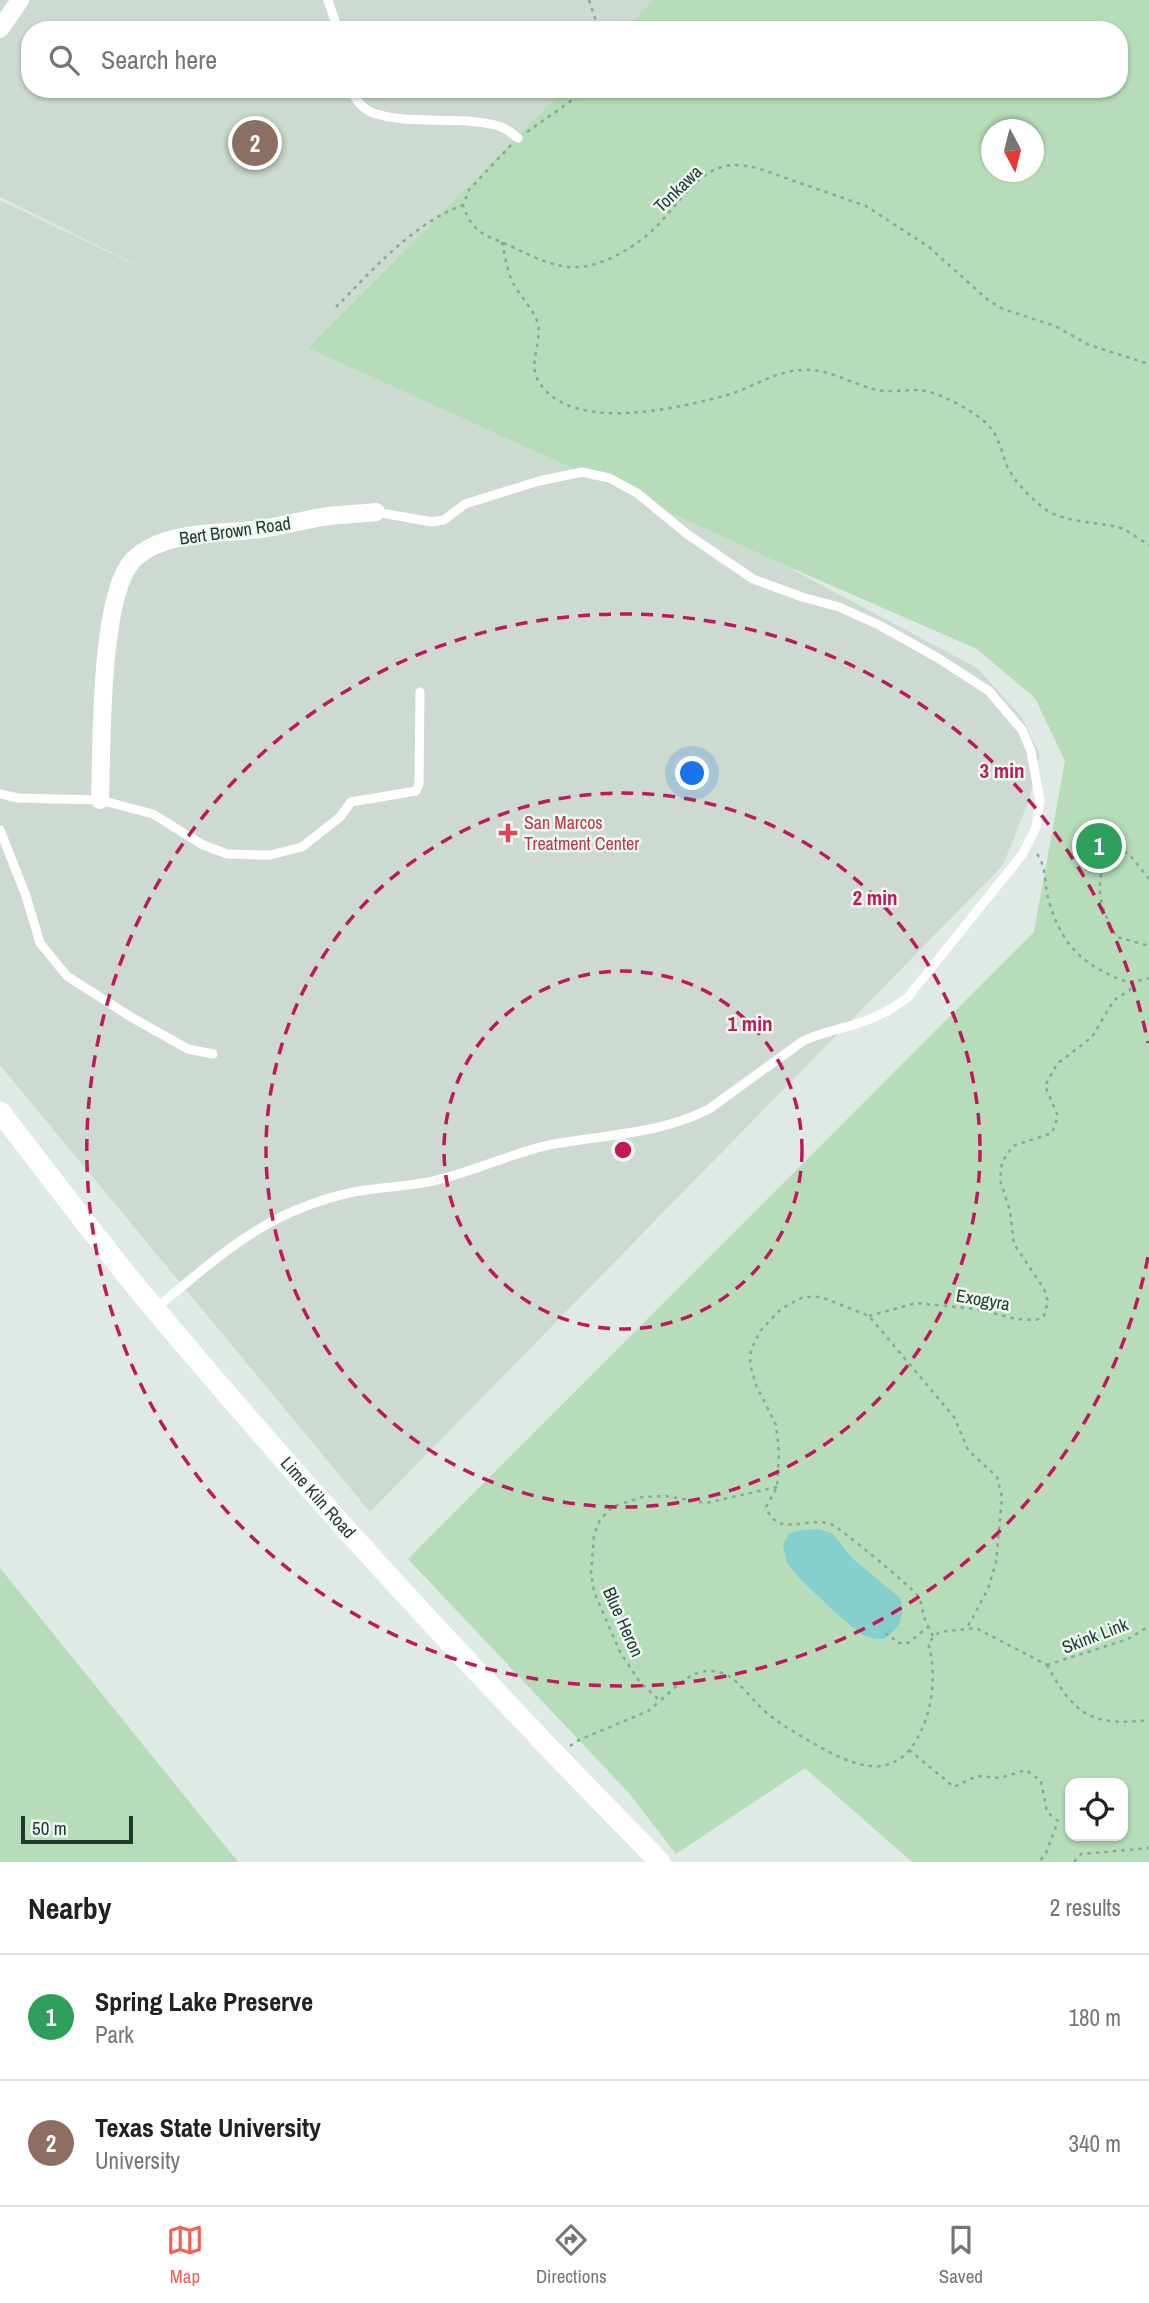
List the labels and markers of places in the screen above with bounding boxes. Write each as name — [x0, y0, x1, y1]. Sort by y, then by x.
pin: 2 — [232, 117, 278, 169]
place label: San Marcos Treatment Center — [524, 810, 639, 856]
pin: 1 — [1076, 820, 1122, 872]
marker: San Marcos Treatment Center — [498, 823, 518, 843]
centre of rings — [611, 1138, 635, 1162]

